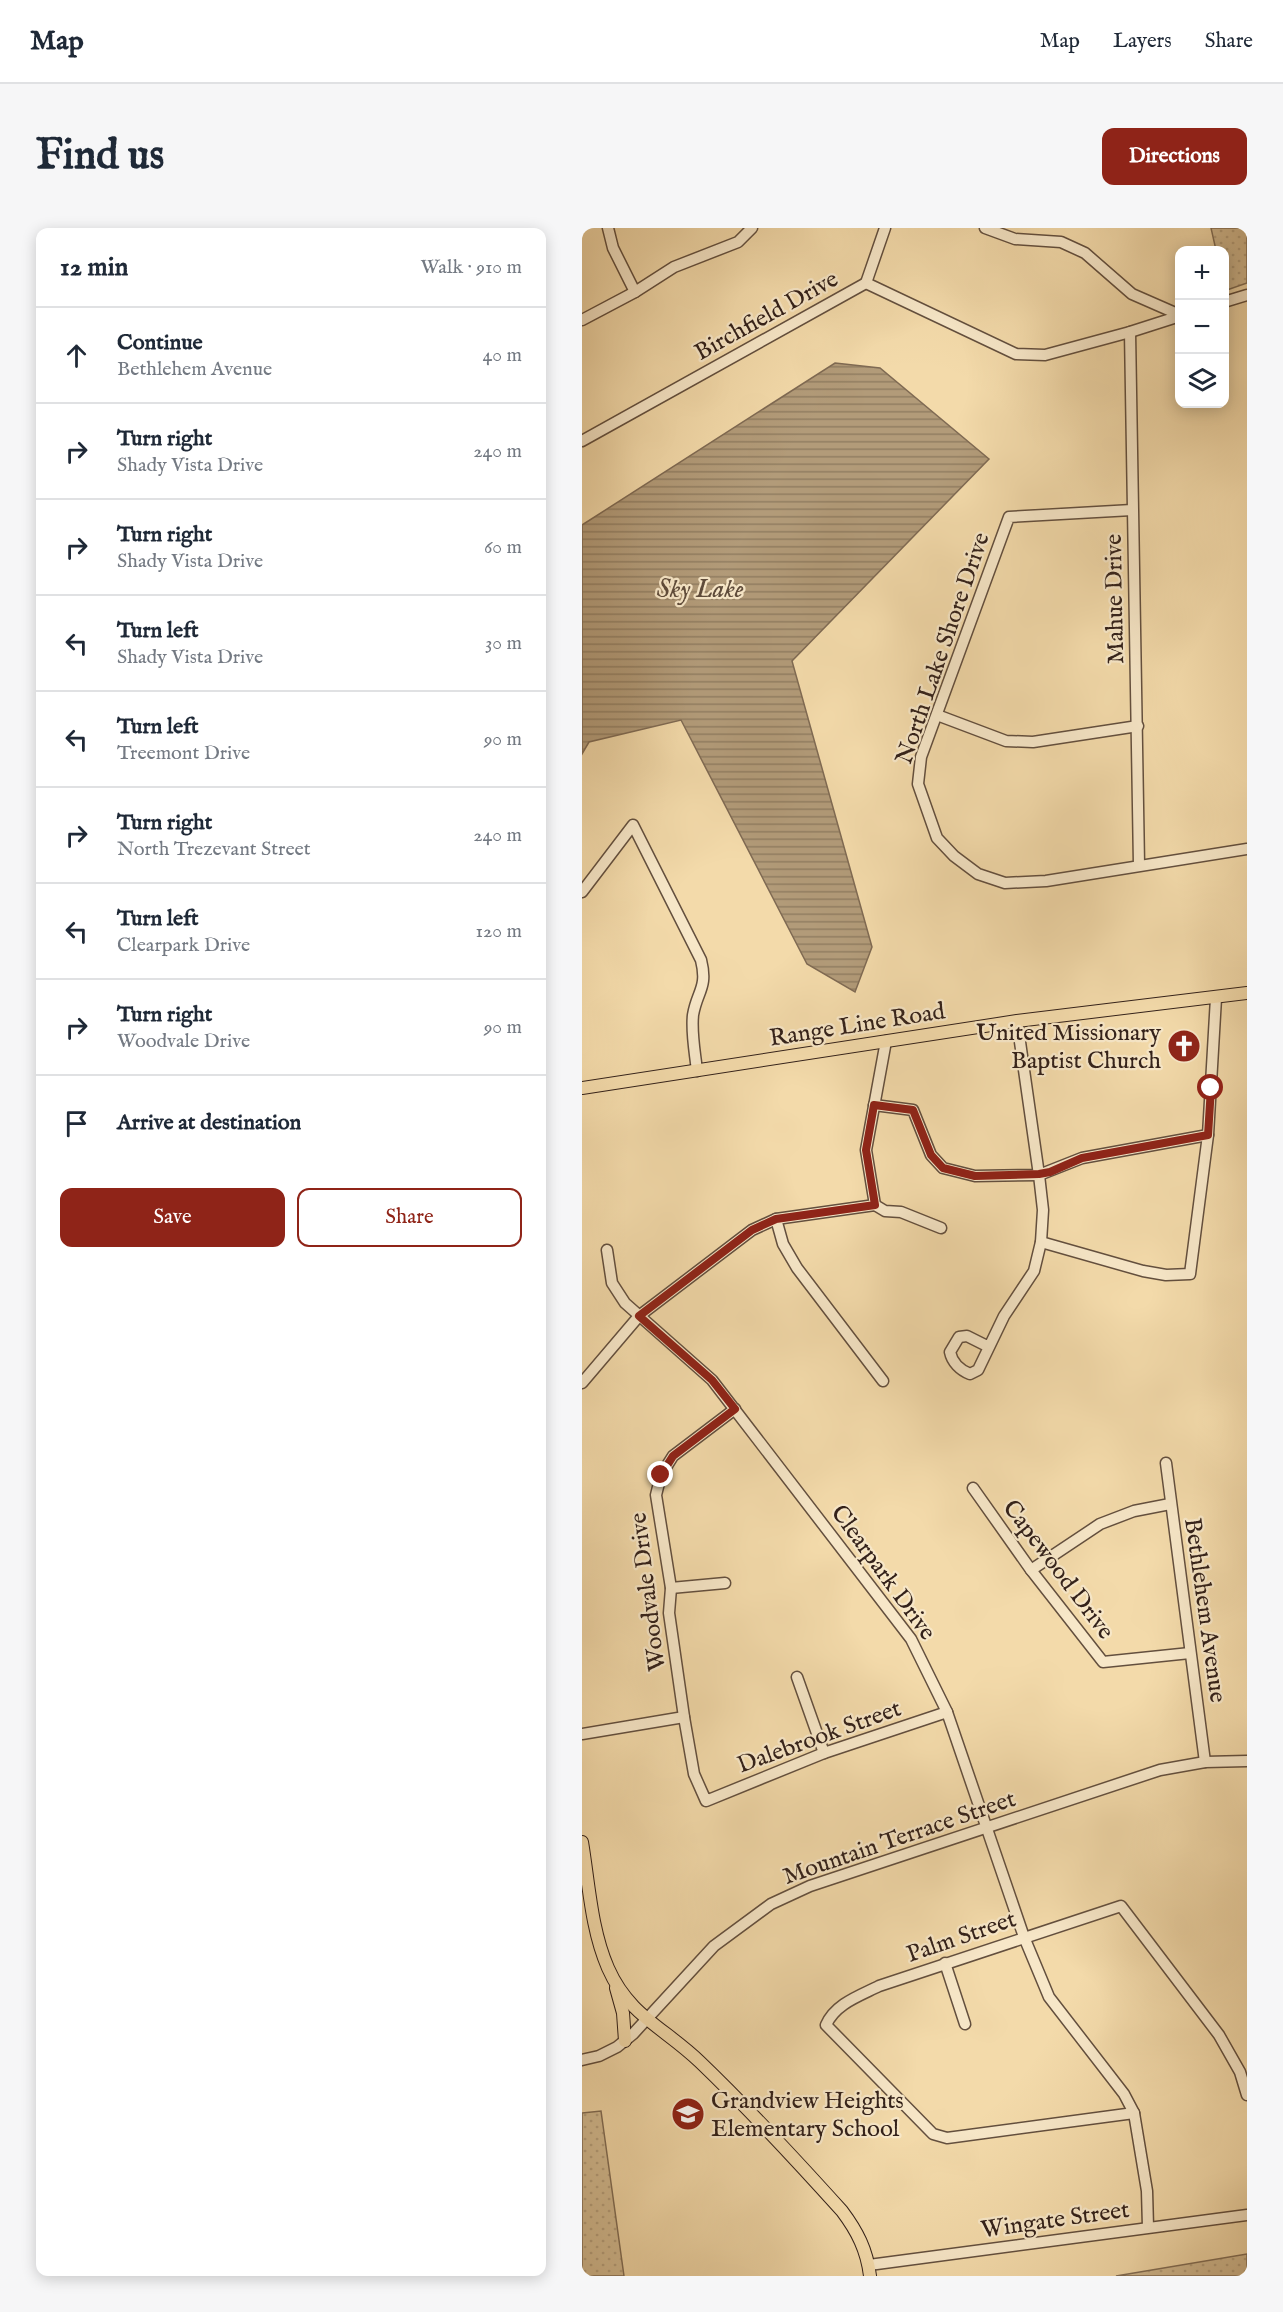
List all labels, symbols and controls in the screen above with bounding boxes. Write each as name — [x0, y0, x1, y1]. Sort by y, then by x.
text: Map — [30, 24, 84, 59]
text: Map — [1040, 28, 1080, 55]
text: Layers — [1113, 28, 1172, 55]
text: Share — [1205, 28, 1253, 55]
button: Directions — [1102, 128, 1247, 185]
text: Find us — [36, 130, 164, 183]
map controls — [1175, 246, 1229, 408]
button: + — [1175, 246, 1229, 300]
text: 12 min — [60, 251, 128, 284]
text: Walk · 910 m — [421, 255, 522, 280]
street label: Birchfield Drive — [689, 264, 844, 369]
button: − — [1175, 300, 1229, 354]
text: Continue — [117, 329, 203, 357]
icon: ahead — [60, 339, 93, 372]
text: 40 m — [483, 343, 522, 368]
button: layers — [1175, 354, 1229, 408]
text: Bethlehem Avenue — [117, 357, 272, 382]
text: Turn right — [117, 425, 212, 453]
icon: right — [60, 435, 93, 468]
text: 240 m — [473, 439, 522, 464]
text: Shady Vista Drive — [117, 453, 263, 478]
text: Turn right — [117, 521, 212, 549]
street label: North Lake Shore Drive — [889, 528, 998, 769]
icon: right — [60, 531, 93, 564]
street label: Mahue Drive — [1099, 534, 1132, 664]
text: 60 m — [484, 535, 522, 560]
text: Shady Vista Drive — [117, 549, 263, 574]
water label: Sky Lake — [657, 573, 744, 606]
text: Turn left — [117, 617, 199, 645]
icon: left — [60, 627, 93, 660]
text: 30 m — [485, 631, 522, 656]
text: Shady Vista Drive — [117, 645, 263, 670]
text: Turn left — [117, 713, 199, 741]
icon: left — [60, 723, 93, 756]
text: 90 m — [484, 727, 522, 752]
text: Treemont Drive — [117, 741, 250, 766]
text: Turn right — [117, 809, 212, 837]
icon: right — [60, 819, 93, 852]
text: 240 m — [473, 823, 522, 848]
text: North Trezevant Street — [117, 837, 311, 862]
text: Turn left — [117, 905, 199, 933]
icon: left — [60, 915, 93, 948]
text: 120 m — [476, 919, 522, 944]
text: Clearpark Drive — [117, 933, 250, 958]
street label: Range Line Road — [767, 996, 947, 1055]
text: Turn right — [117, 1001, 212, 1029]
icon: right — [60, 1011, 93, 1044]
text: 90 m — [484, 1015, 522, 1040]
place label: United Missionary Baptist Church — [976, 1018, 1161, 1077]
church icon: United Missionary Baptist Church — [1166, 1028, 1202, 1064]
text: Woodvale Drive — [117, 1029, 250, 1054]
route start — [1197, 1074, 1223, 1100]
icon: arrive — [60, 1107, 93, 1140]
text: Arrive at destination — [117, 1109, 301, 1137]
button: Save — [60, 1188, 285, 1247]
button: Share — [297, 1188, 522, 1247]
route end — [647, 1461, 673, 1487]
street label: Capewood Drive — [995, 1494, 1120, 1646]
street label: Clearpark Drive — [823, 1499, 942, 1647]
street label: Woodvale Drive — [623, 1511, 674, 1673]
street label: Bethlehem Avenue — [1176, 1516, 1233, 1705]
street label: Dalebrook Street — [733, 1693, 906, 1781]
street label: Mountain Terrace Street — [779, 1784, 1020, 1893]
street label: Palm Street — [903, 1904, 1020, 1971]
place label: Grandview Heights Elementary School — [711, 2086, 904, 2145]
school or university icon: Grandview Heights Elementary School — [670, 2096, 706, 2132]
street label: Wingate Street — [979, 2195, 1131, 2246]

